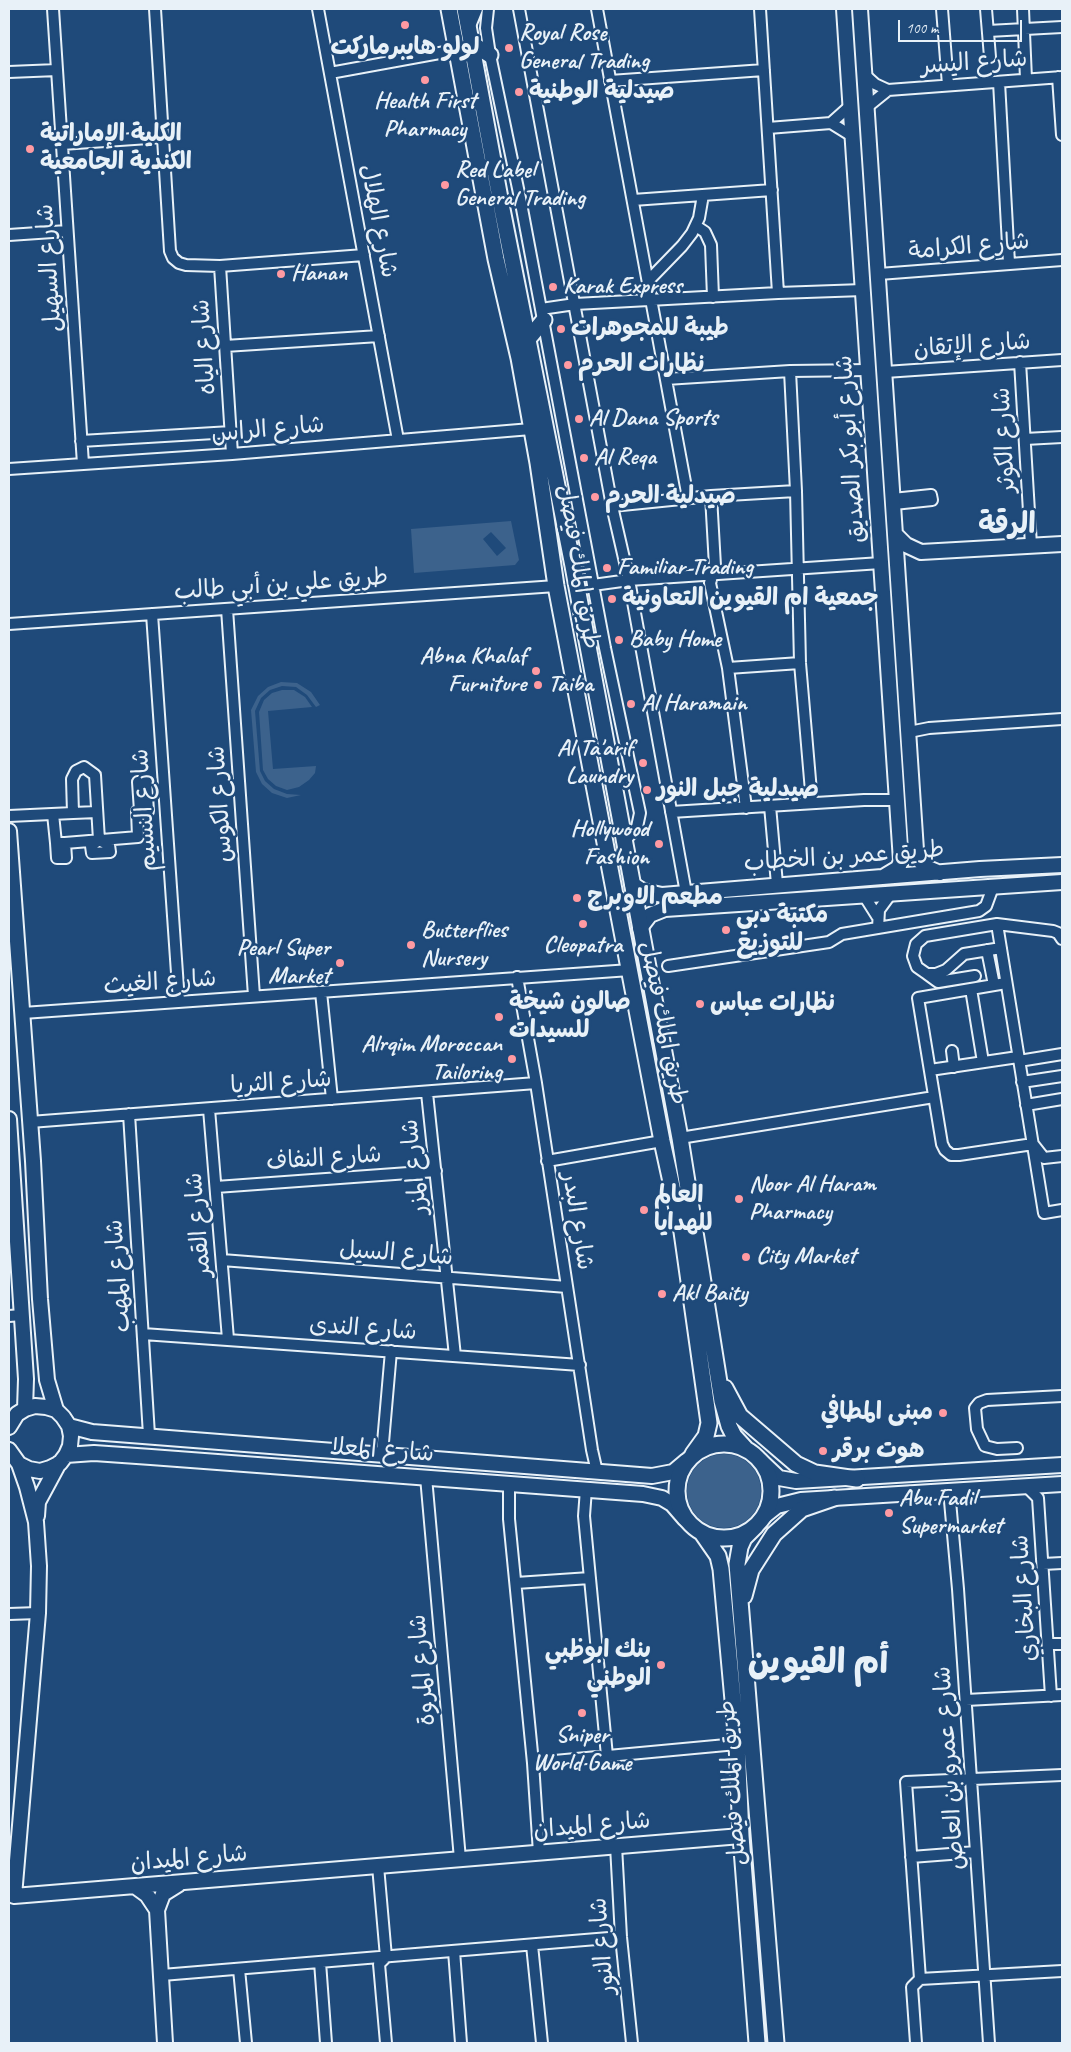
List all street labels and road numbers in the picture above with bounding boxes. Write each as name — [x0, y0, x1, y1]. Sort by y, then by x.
street label: شارع اليسر — [920, 45, 1028, 81]
street label: شارع الهلال — [353, 162, 403, 280]
street label: شارع السهيل — [31, 203, 69, 333]
street label: شارع الكرامة — [907, 227, 1031, 267]
street label: شارع الياه — [187, 298, 223, 396]
street label: شارع الإتقان — [912, 328, 1032, 364]
street label: شارع أبو بكر الصديق — [830, 354, 872, 544]
street label: شارع الكوثر — [988, 387, 1022, 493]
street label: شارع الراس — [210, 411, 326, 449]
street label: طريق الملك فيصل — [551, 483, 605, 651]
street label: طريق علي بن أبي طالب — [173, 563, 389, 607]
street label: شارع الكوس — [203, 745, 239, 863]
street label: شارع النسيم — [126, 748, 164, 872]
street label: طريق عمر بن الخطاب — [743, 836, 945, 878]
street label: طريق الملك فيصل — [633, 939, 693, 1107]
street label: شارع الغيث — [103, 965, 217, 1001]
street label: شارع الثريا — [229, 1065, 333, 1101]
street label: شارع المزر — [396, 1118, 434, 1216]
street label: شارع النفاف — [265, 1141, 383, 1177]
street label: شارع البدر — [555, 1170, 599, 1272]
street label: شارع القمر — [180, 1171, 218, 1279]
street label: شارع المهب — [101, 1218, 137, 1334]
street label: شارع السيل — [338, 1236, 454, 1272]
street label: شارع الندى — [308, 1311, 418, 1347]
street label: شارع المعلا — [329, 1433, 435, 1469]
street label: شارع البخاري — [1006, 1534, 1044, 1662]
street label: شارع المروة — [404, 1613, 442, 1727]
street label: شارع عمرو بن العاص — [929, 1665, 971, 1871]
street label: طريق الملك فيصل — [713, 1699, 753, 1867]
street label: شارع الميدان — [532, 1807, 652, 1845]
street label: شارع الميدان — [129, 1840, 249, 1878]
street label: شارع النور — [584, 1896, 622, 1996]

